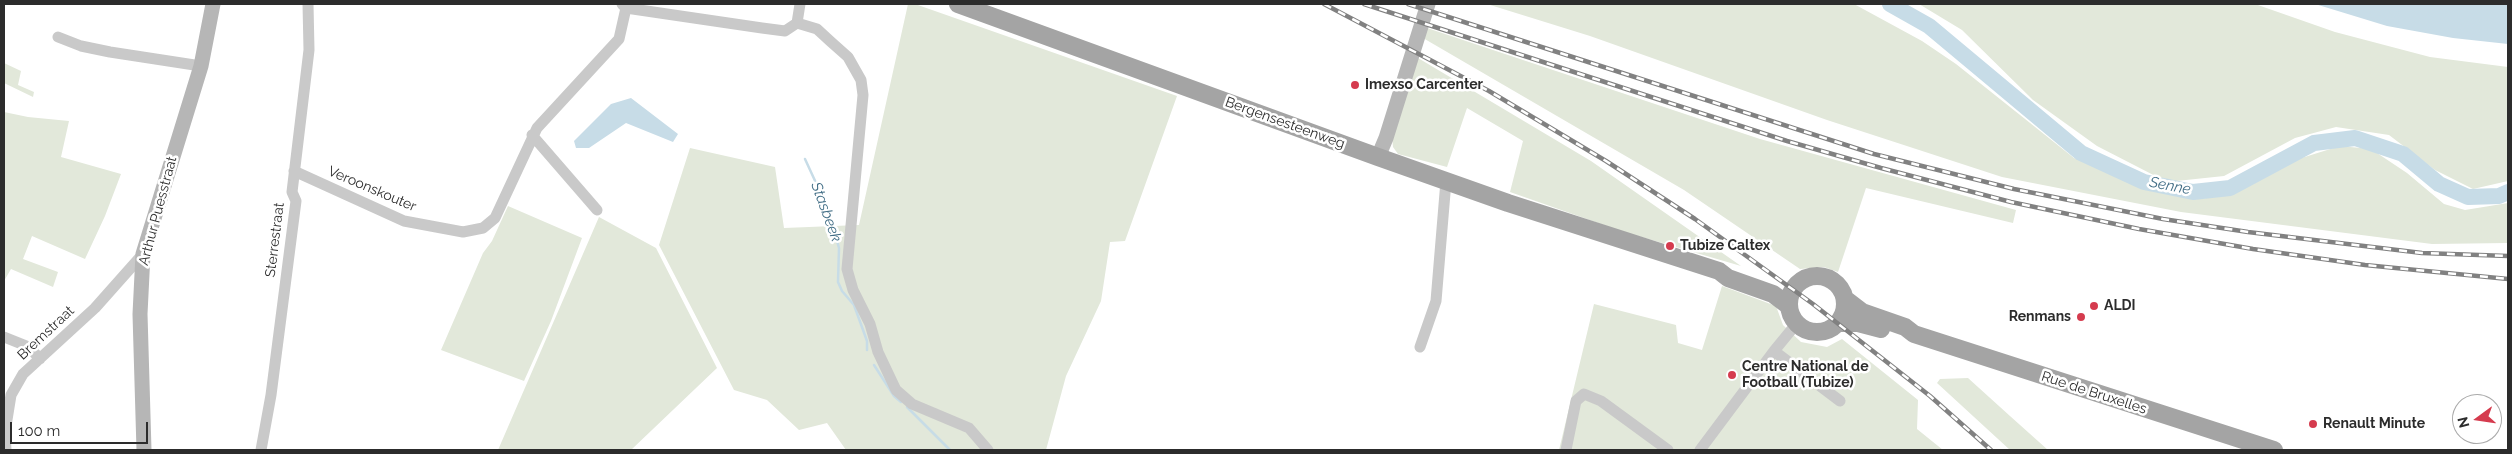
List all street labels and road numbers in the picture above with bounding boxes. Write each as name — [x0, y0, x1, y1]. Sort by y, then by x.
street label: Bergensesteenweg — [1223, 94, 1347, 152]
street label: Arthur Puesstraat — [135, 155, 181, 267]
street label: Veroonskouter — [325, 163, 419, 215]
street label: Sterrestraat — [262, 202, 288, 278]
street label: Bremstraat — [14, 303, 78, 363]
street label: Rue de Bruxelles — [2039, 368, 2149, 418]

